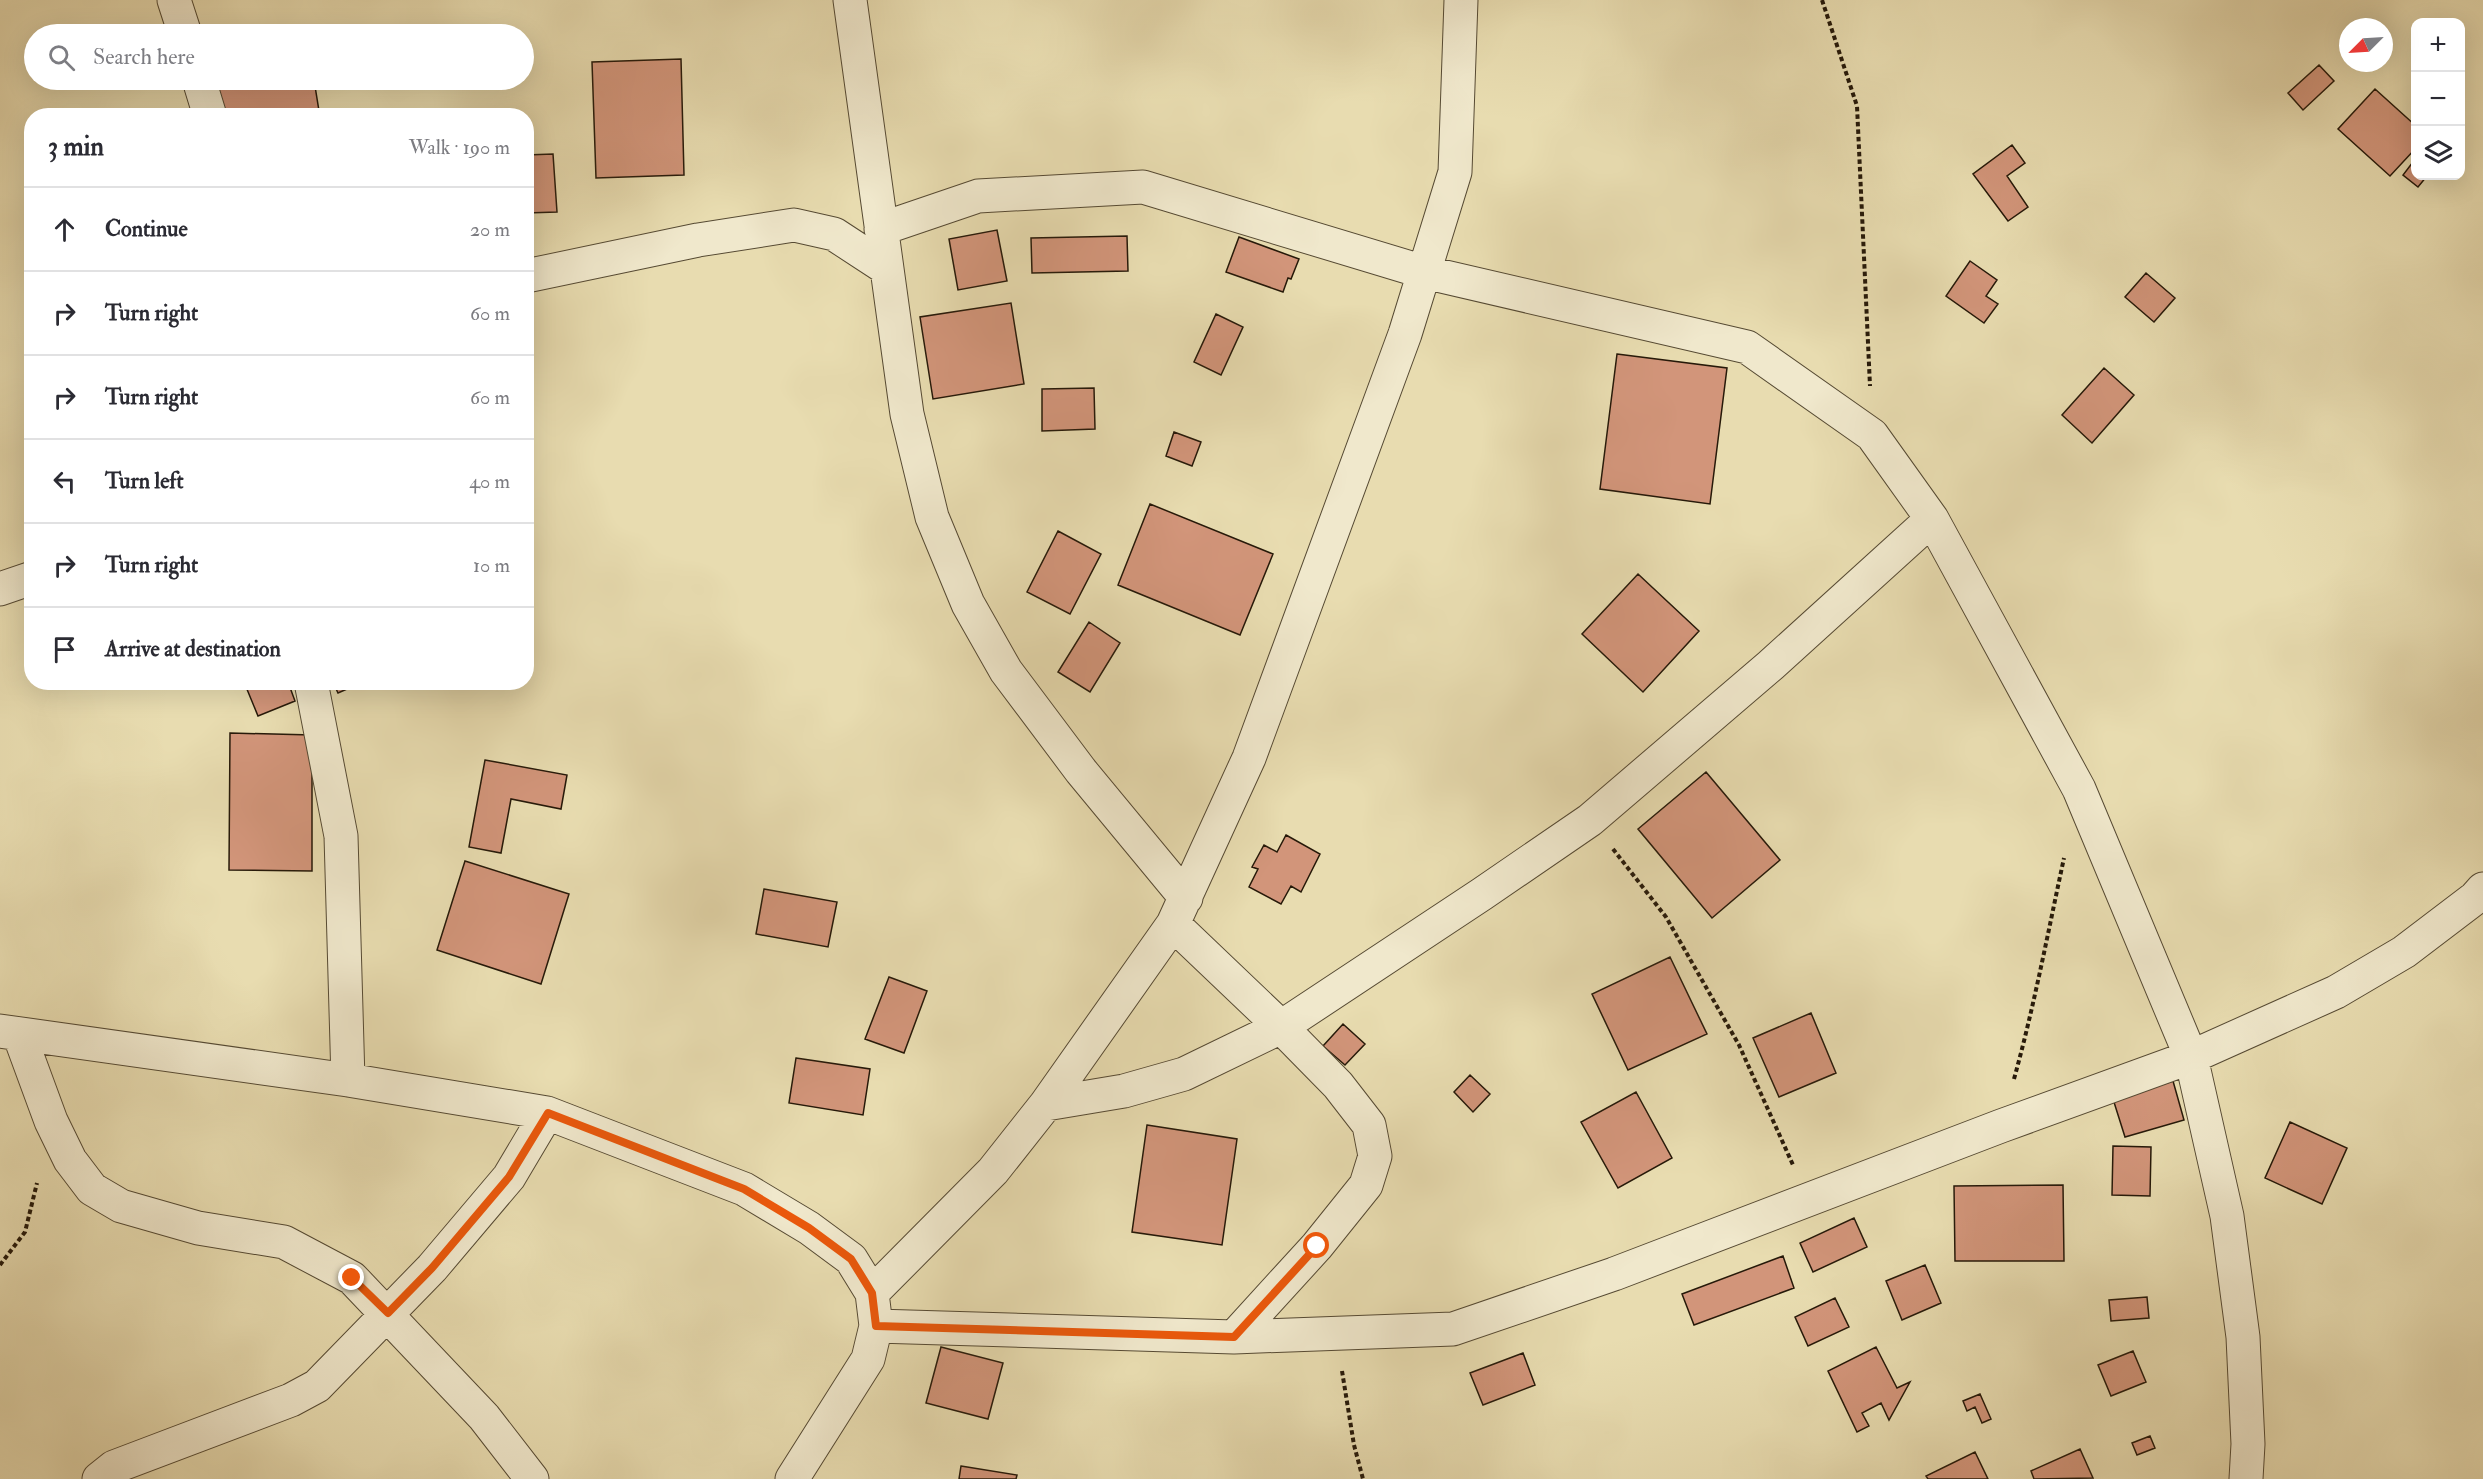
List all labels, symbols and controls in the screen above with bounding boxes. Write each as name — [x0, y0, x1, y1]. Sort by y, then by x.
north arrow — [2339, 18, 2393, 72]
map controls — [2411, 18, 2465, 180]
button: + — [2411, 18, 2465, 72]
search box — [24, 24, 534, 90]
icon: search — [45, 41, 78, 74]
text: Search here — [93, 43, 195, 71]
button: − — [2411, 72, 2465, 126]
button: layers — [2411, 126, 2465, 180]
text: 3 min — [48, 131, 104, 163]
text: Walk · 190 m — [409, 135, 510, 160]
icon: ahead — [48, 213, 81, 246]
text: Continue — [105, 215, 188, 243]
text: 20 m — [470, 217, 510, 242]
icon: right — [48, 297, 81, 330]
text: Turn right — [105, 299, 198, 327]
text: 60 m — [470, 301, 510, 326]
icon: right — [48, 381, 81, 414]
text: Turn right — [105, 383, 198, 411]
text: 60 m — [470, 385, 510, 410]
icon: left — [48, 465, 81, 498]
text: Turn left — [105, 467, 184, 495]
text: 40 m — [469, 469, 510, 494]
icon: right — [48, 549, 81, 582]
text: Turn right — [105, 551, 198, 579]
text: 10 m — [473, 553, 510, 578]
icon: arrive — [48, 633, 81, 666]
text: Arrive at destination — [105, 635, 281, 663]
route start — [1303, 1232, 1329, 1258]
route end — [338, 1264, 364, 1290]

